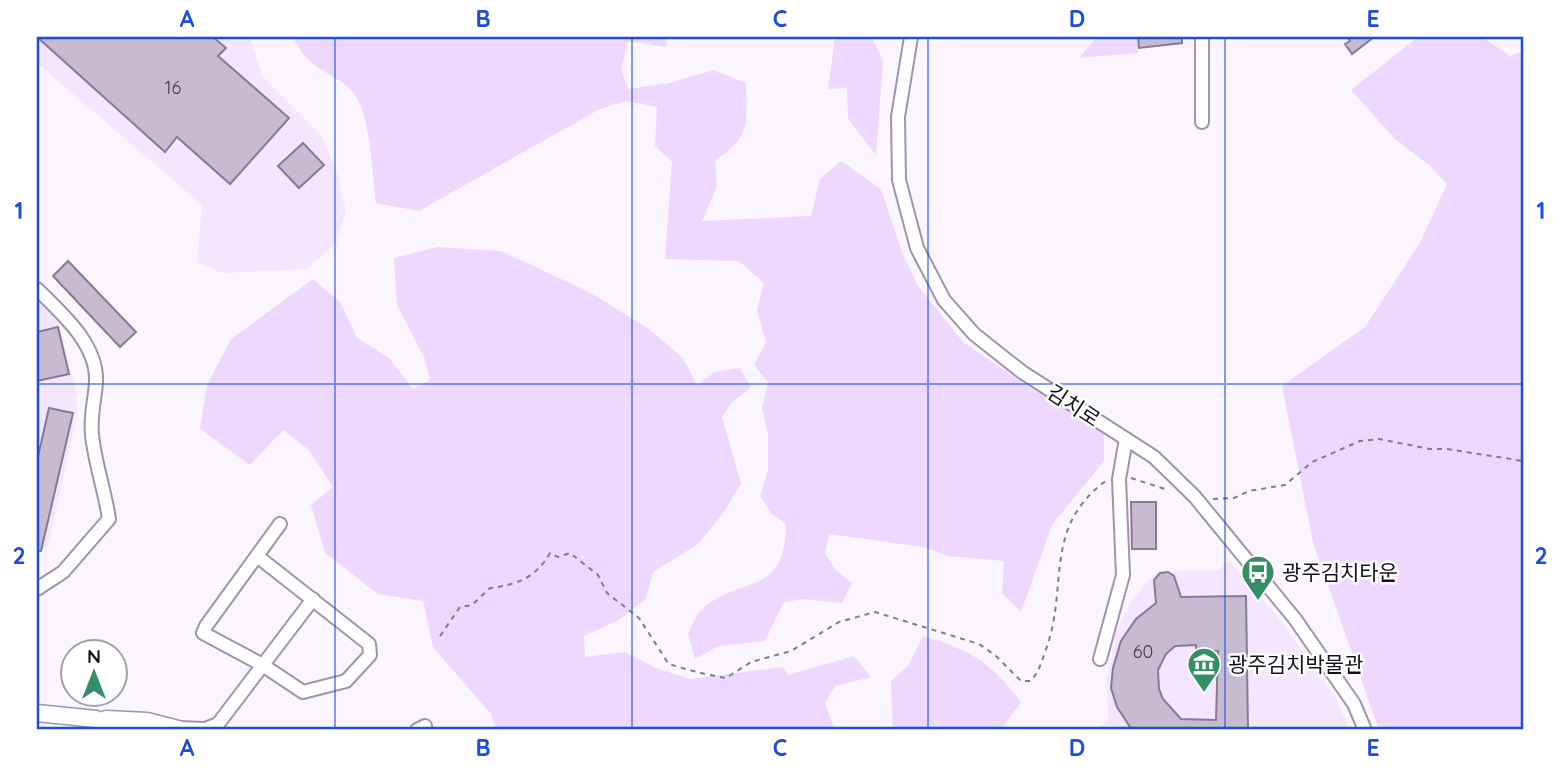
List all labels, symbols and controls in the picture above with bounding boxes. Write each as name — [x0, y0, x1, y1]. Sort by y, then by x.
text: A — [180, 4, 195, 33]
text: B — [475, 4, 491, 33]
text: C — [773, 4, 787, 33]
text: D — [1069, 4, 1085, 33]
text: E — [1366, 4, 1380, 33]
house number: 16 — [165, 76, 181, 99]
text: 1 — [15, 196, 23, 225]
text: 1 — [1537, 196, 1545, 225]
street label: 김치로 — [1043, 378, 1105, 432]
text: 2 — [12, 541, 26, 570]
text: 2 — [1534, 541, 1548, 570]
bus stop icon: 광주김치타운 — [1239, 553, 1277, 602]
place label: 광주김치타운 — [1282, 559, 1398, 585]
north arrow — [60, 638, 130, 708]
house number: 60 — [1133, 640, 1153, 663]
text: N — [87, 644, 101, 668]
museum icon: 광주김치박물관 — [1185, 645, 1223, 694]
place label: 광주김치박물관 — [1228, 651, 1363, 677]
text: A — [180, 733, 195, 762]
text: B — [475, 733, 491, 762]
text: C — [773, 733, 787, 762]
text: D — [1069, 733, 1085, 762]
text: E — [1366, 733, 1380, 762]

